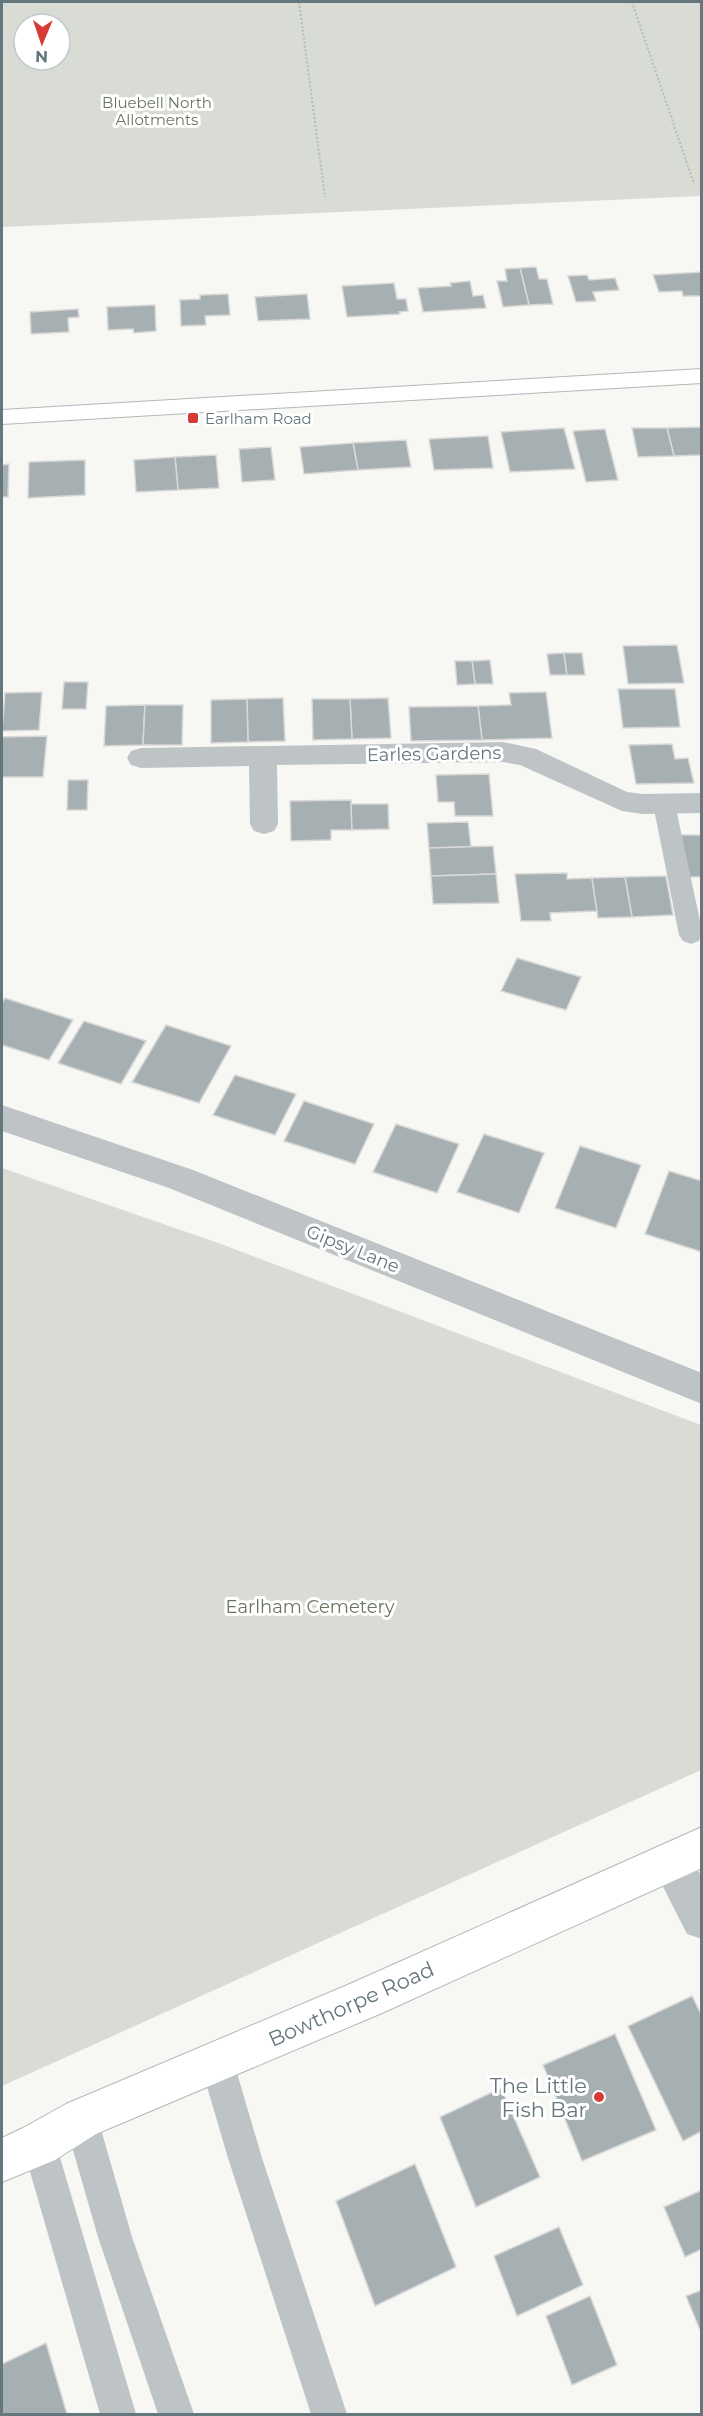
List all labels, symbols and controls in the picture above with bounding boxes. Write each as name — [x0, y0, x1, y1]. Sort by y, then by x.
north arrow — [12, 12, 72, 72]
text: N — [35, 47, 48, 66]
park label: Bluebell North Allotments — [102, 93, 212, 129]
place label: Earlham Road — [205, 409, 312, 428]
marker: Earlham Road — [186, 411, 200, 425]
street label: Earles Gardens — [367, 742, 502, 766]
street label: Gipsy Lane — [303, 1220, 403, 1278]
park label: Earlham Cemetery — [226, 1596, 395, 1618]
street label: Bowthorpe Road — [264, 1956, 438, 2052]
place label: The Little Fish Bar — [490, 2073, 587, 2122]
marker: The Little Fish Bar — [592, 2090, 606, 2104]

